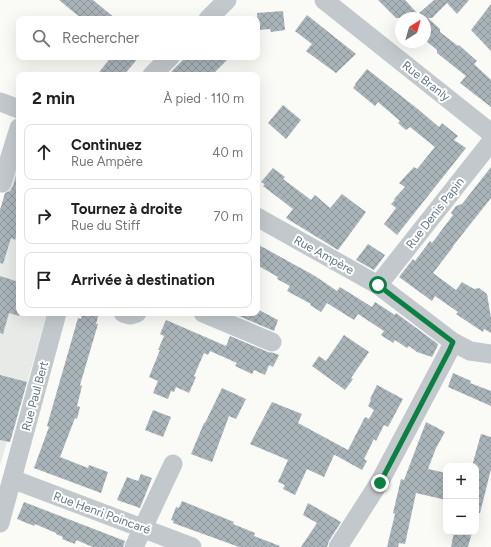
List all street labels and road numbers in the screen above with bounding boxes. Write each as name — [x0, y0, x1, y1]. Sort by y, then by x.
street label: Rue Branly — [399, 58, 453, 104]
street label: Rue Denis Papin — [403, 175, 467, 251]
street label: Rue Ampère — [292, 233, 357, 277]
street label: Rue Paul Bert — [19, 359, 51, 432]
street label: Rue Henri Poincaré — [52, 489, 153, 537]

